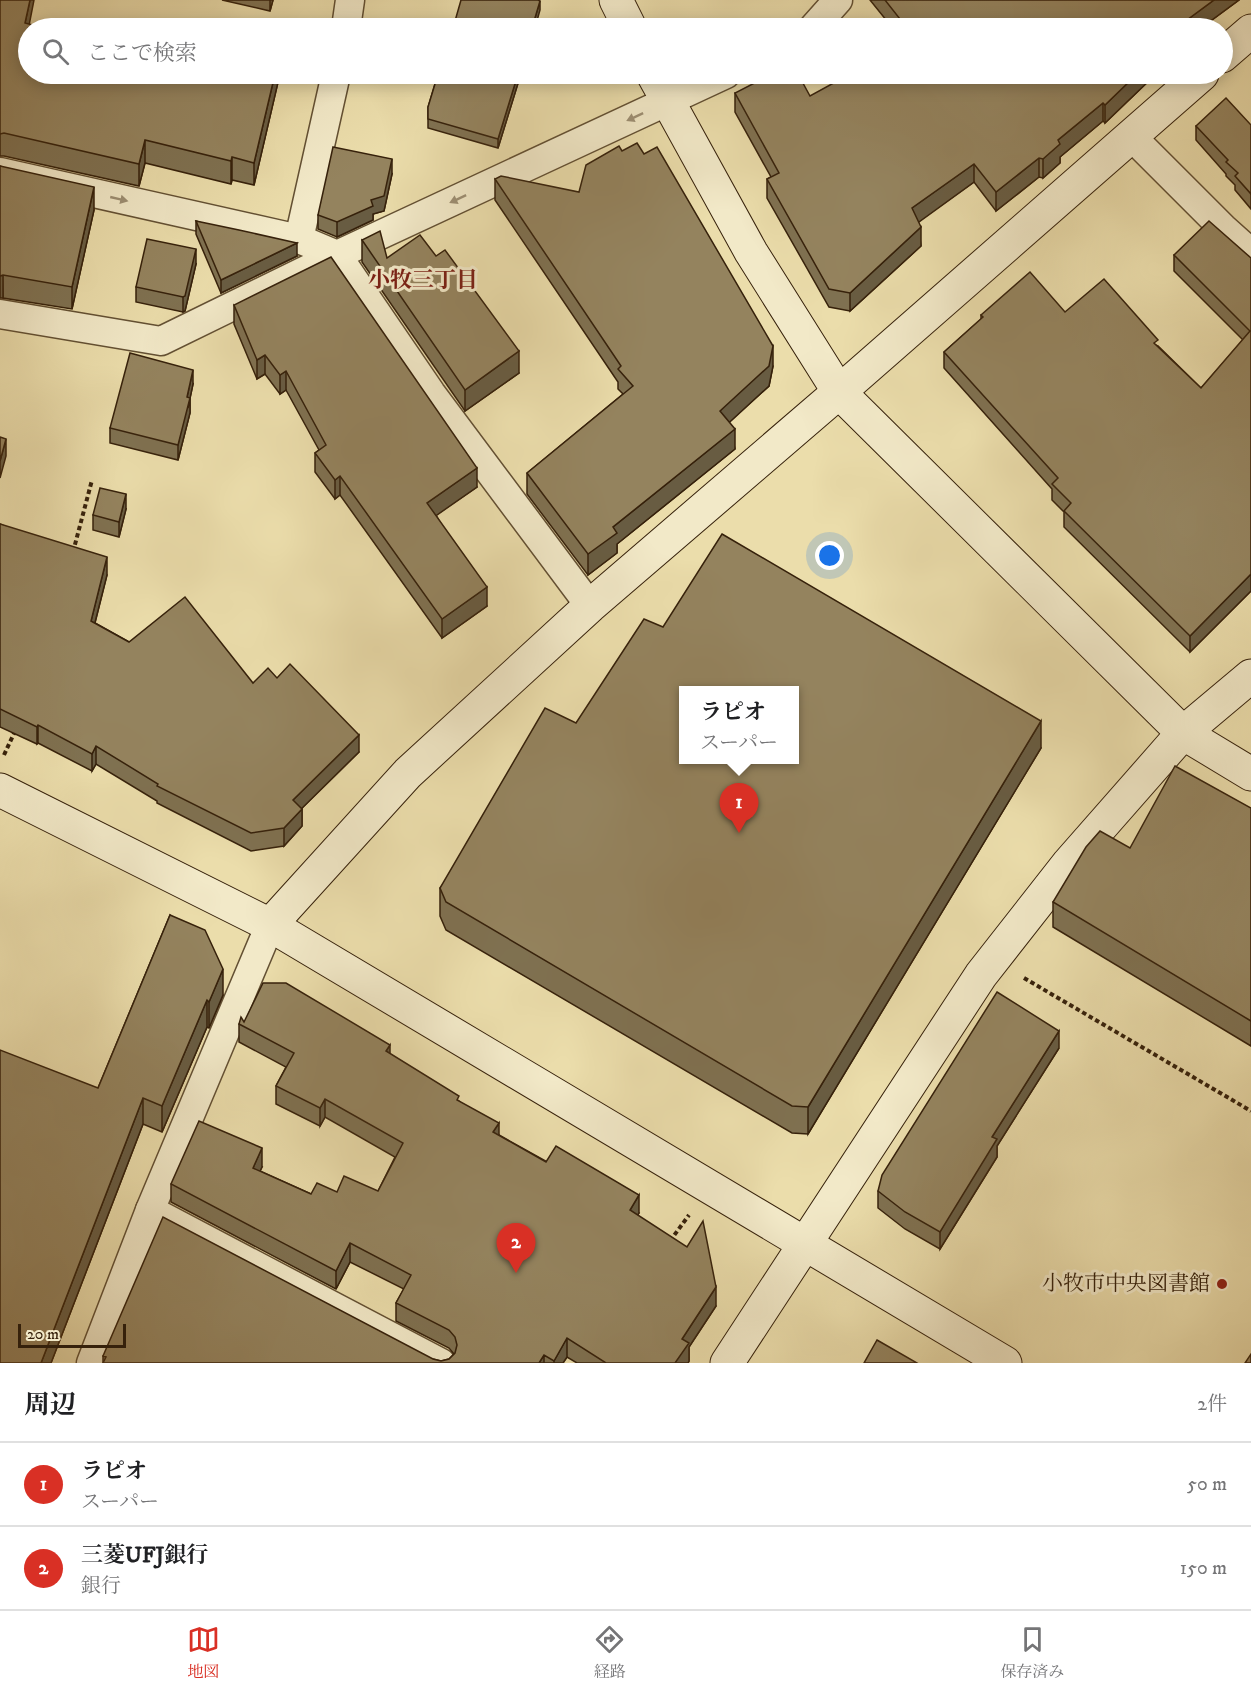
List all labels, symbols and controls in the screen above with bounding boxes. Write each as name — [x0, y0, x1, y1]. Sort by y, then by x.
search box — [18, 18, 1233, 84]
icon: search — [39, 35, 72, 68]
text: ここで検索 — [87, 40, 197, 67]
one-way arrow — [626, 112, 643, 121]
one-way arrow — [109, 194, 128, 204]
one-way arrow — [449, 194, 466, 203]
district label: 小牧三丁目 — [368, 267, 478, 294]
your location — [815, 541, 844, 570]
popup — [679, 686, 799, 764]
text: ラピオ — [700, 699, 766, 726]
text: スーパー — [700, 731, 778, 756]
pin: 1 — [720, 784, 758, 833]
pin: 2 — [496, 1224, 536, 1273]
place label: 小牧市中央図書館 — [1042, 1271, 1210, 1297]
marker: 小牧市中央図書館 — [1215, 1277, 1229, 1291]
scale bar — [18, 1321, 126, 1348]
text: 20 m — [27, 1324, 59, 1344]
text: 周辺 — [24, 1389, 76, 1422]
text: 2件 — [1197, 1392, 1227, 1417]
text: ラピオ — [81, 1458, 147, 1485]
text: 1 — [40, 1472, 47, 1497]
text: 50 m — [1187, 1472, 1227, 1497]
text: スーパー — [81, 1490, 159, 1515]
text: 三菱UFJ銀行 — [81, 1542, 208, 1569]
text: 2 — [39, 1556, 48, 1581]
text: 150 m — [1180, 1556, 1227, 1581]
text: 銀行 — [81, 1574, 121, 1599]
tab: 地図 — [187, 1623, 220, 1682]
tab: 経路 — [593, 1623, 626, 1682]
tab: 保存済み — [1000, 1623, 1064, 1682]

